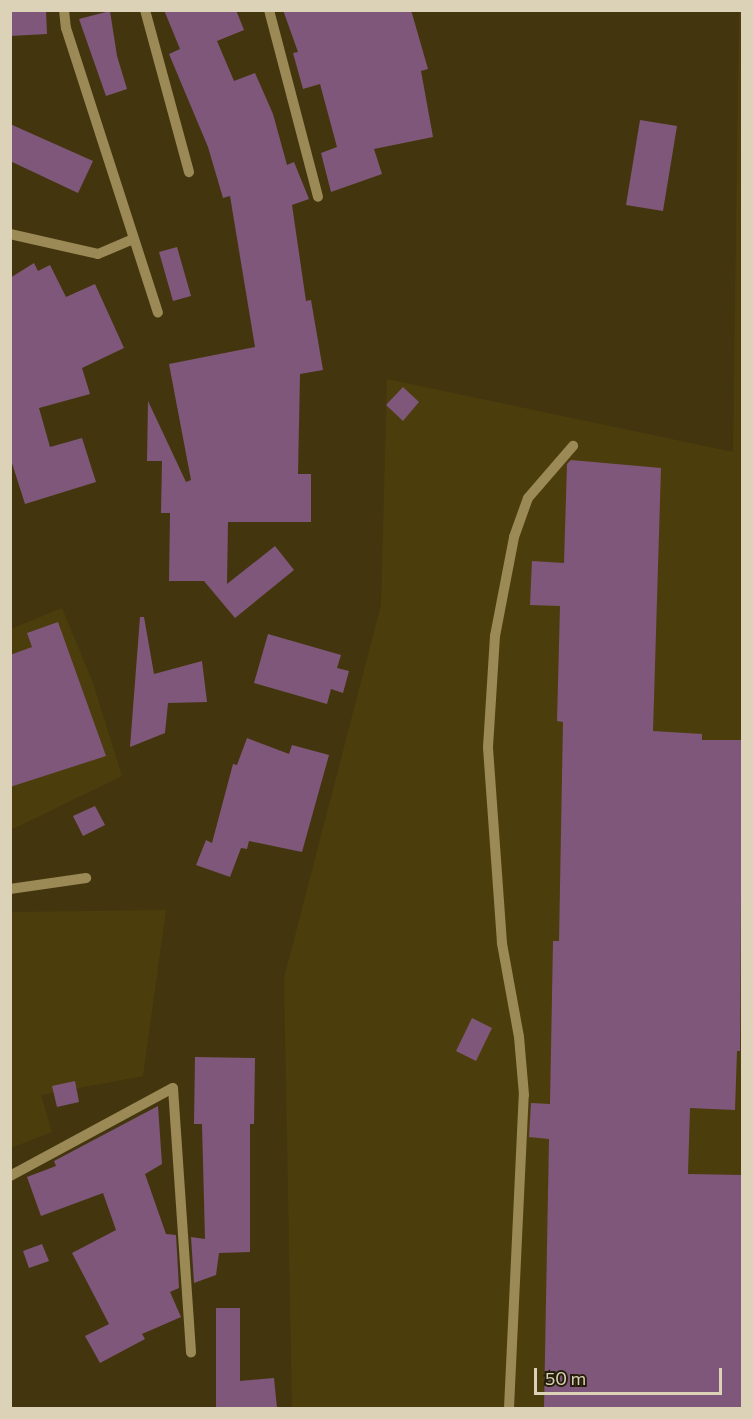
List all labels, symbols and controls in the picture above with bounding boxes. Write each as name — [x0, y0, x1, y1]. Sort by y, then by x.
scale bar — [537, 1356, 724, 1394]
text: 50 m — [545, 1367, 586, 1389]

